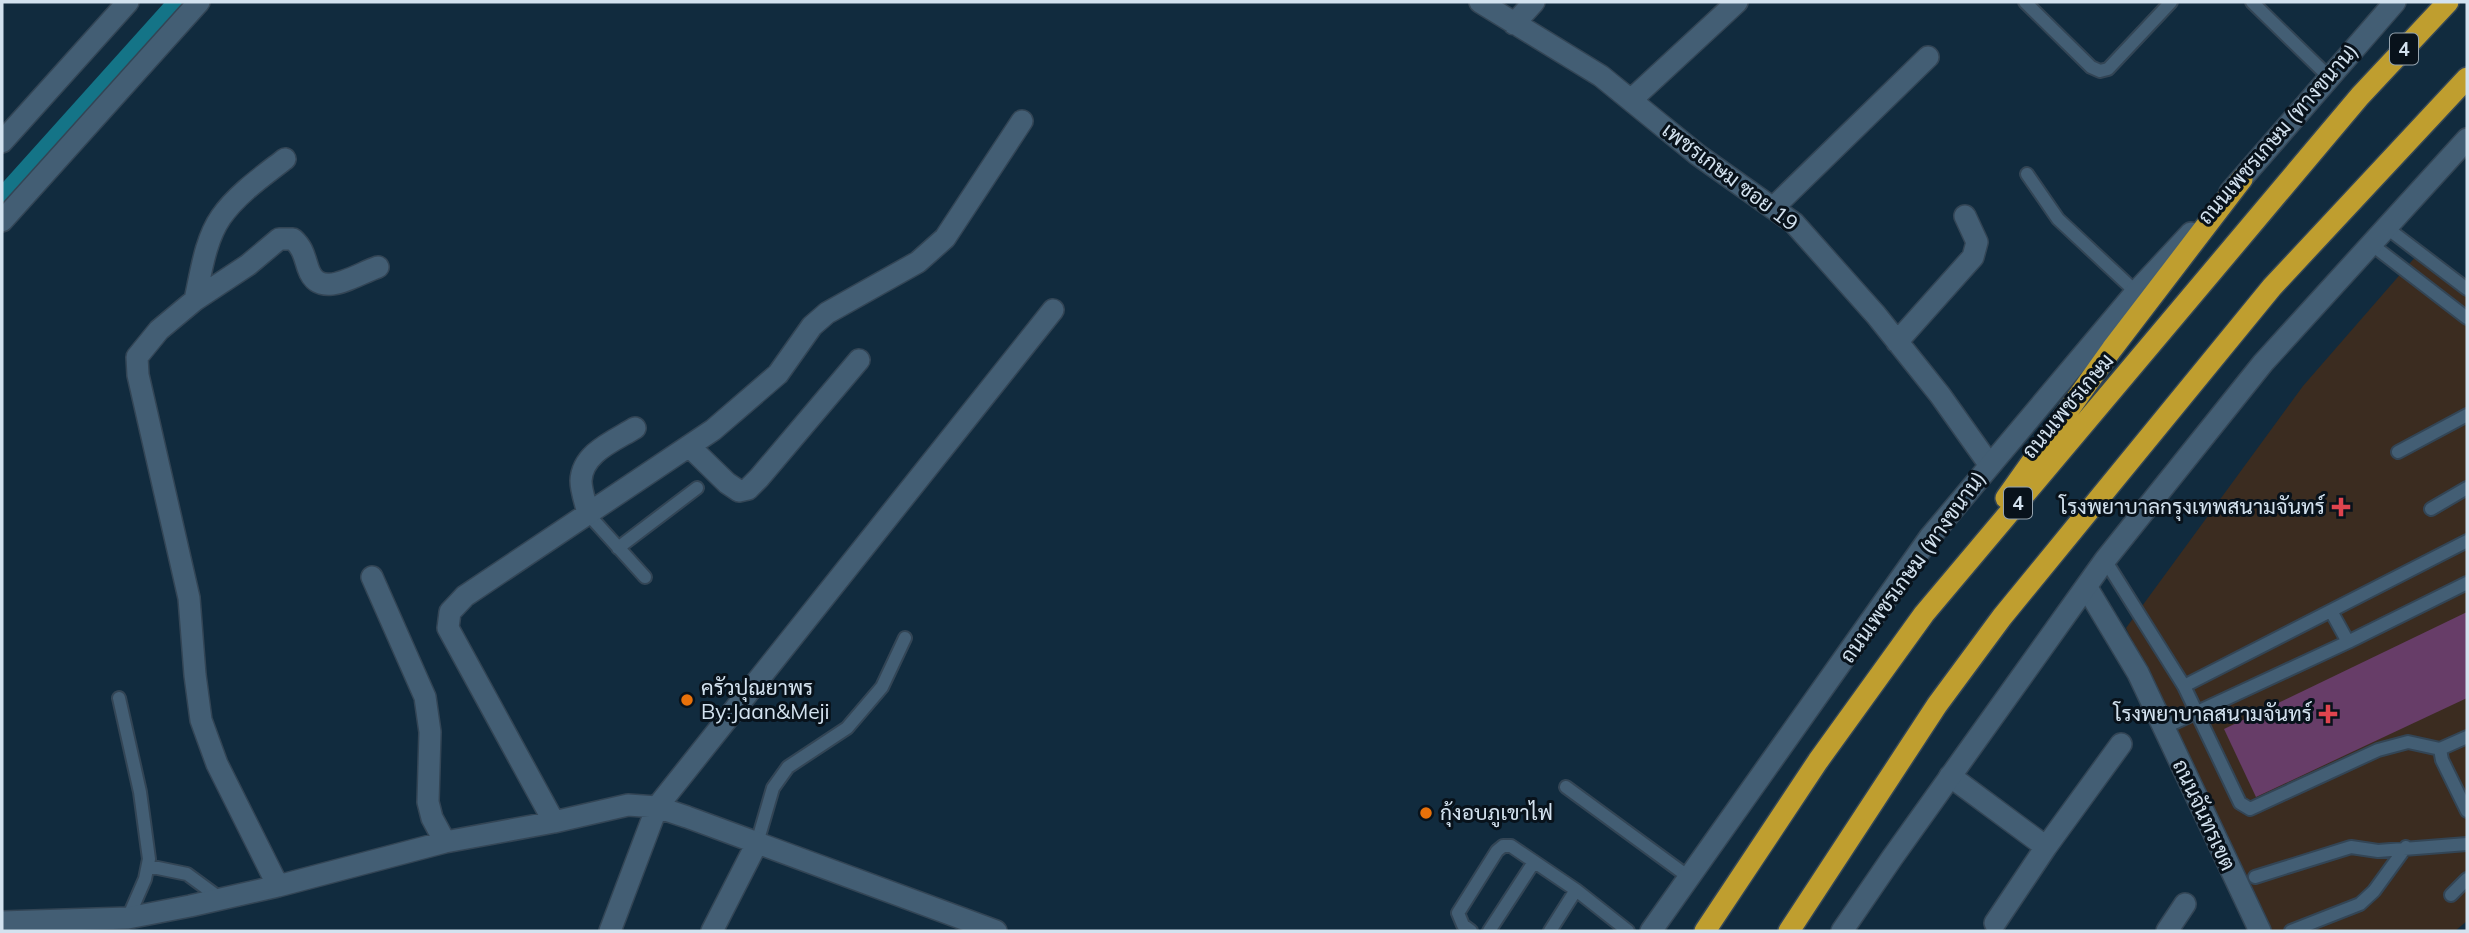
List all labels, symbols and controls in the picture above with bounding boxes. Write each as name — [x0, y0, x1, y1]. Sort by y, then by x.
road number: 4 — [2390, 34, 2418, 64]
street label: ถนนเพชรเกษม (ทางขนาน) — [2192, 38, 2363, 229]
street label: เพชรเกษม ซอย 19 — [1657, 117, 1804, 236]
street label: ถนนเพชรเกษม — [2016, 348, 2119, 463]
street label: ถนนเพชรเกษม (ทางขนาน) — [1834, 465, 1991, 667]
road number: 4 — [2004, 488, 2032, 518]
place label: โรงพยาบาลกรุงเทพสนามจันทร์ — [2058, 493, 2325, 521]
marker: โรงพยาบาลกรุงเทพสนามจันทร์ — [2331, 497, 2351, 517]
place label: ครัวปุณยาพร By:Jaan&Meji — [701, 674, 830, 724]
marker: ครัวปุณยาพร By:Jaan&Meji — [679, 692, 695, 708]
place label: โรงพยาบาลสนามจันทร์ — [2112, 700, 2312, 726]
marker: โรงพยาบาลสนามจันทร์ — [2318, 704, 2338, 724]
street label: ถนนจันทรเขต — [2168, 755, 2242, 874]
place label: กุ้งอบภูเขาไฟ — [1440, 799, 1553, 828]
marker: กุ้งอบภูเขาไฟ — [1418, 805, 1434, 821]

